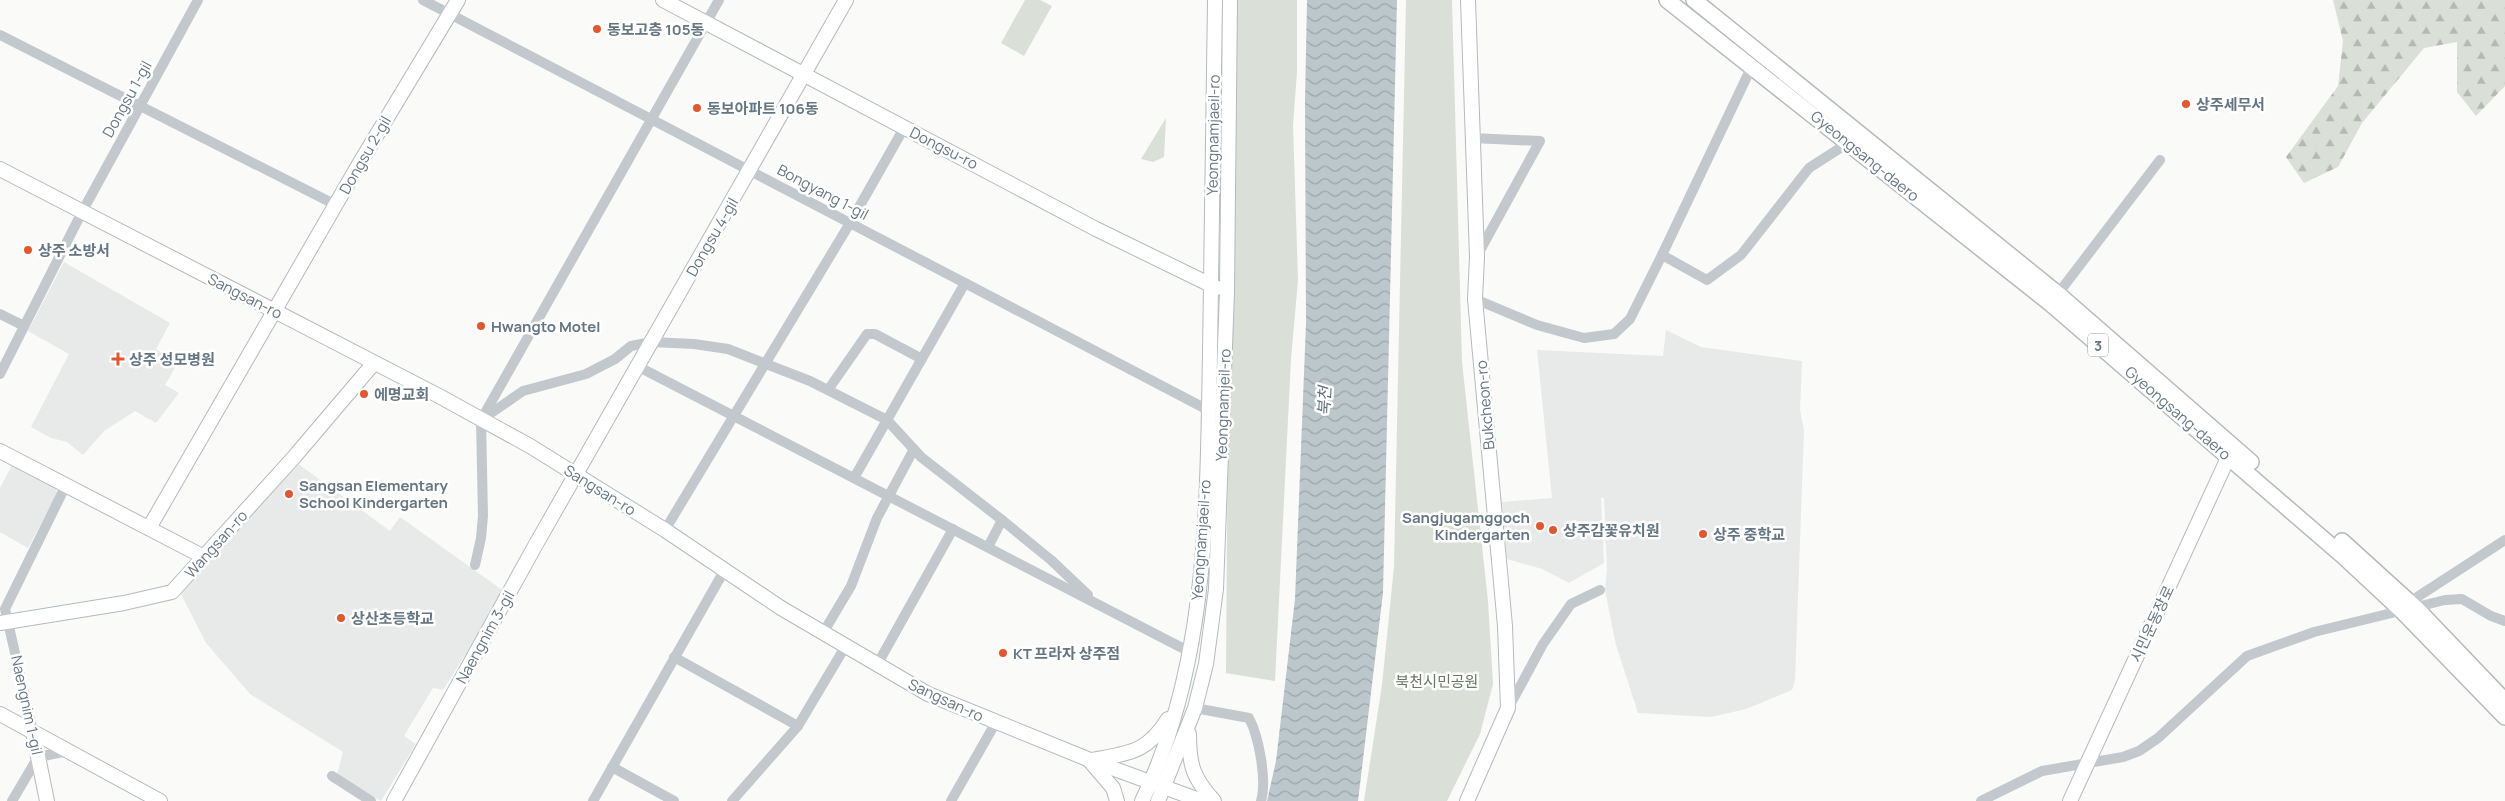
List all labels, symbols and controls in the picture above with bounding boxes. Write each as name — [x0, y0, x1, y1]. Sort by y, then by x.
place label: 동보고층 105동 — [607, 19, 704, 40]
marker: 동보고층 105동 — [591, 23, 603, 35]
street label: Dongsu 1-gil — [97, 57, 157, 141]
street label: Yeongnamjaeil-ro — [1201, 74, 1225, 196]
place label: 상주세무서 — [2196, 94, 2265, 115]
place label: 동보아파트 106동 — [707, 98, 819, 119]
marker: 상주세무서 — [2180, 98, 2192, 110]
marker: 동보아파트 106동 — [691, 102, 703, 114]
street label: Gyeongsang-daero — [1806, 106, 1924, 206]
street label: Dongsu 2-gil — [334, 112, 396, 198]
street label: Dongsu-ro — [906, 122, 982, 174]
street label: Bongyang 1-gil — [774, 159, 872, 225]
street label: Dongsu 4-gil — [681, 194, 743, 280]
place label: 상주 소방서 — [38, 240, 110, 261]
marker: 상주 소방서 — [22, 244, 34, 256]
street label: Sangsan-ro — [204, 268, 286, 324]
place label: Hwangto Motel — [491, 316, 600, 337]
marker: Hwangto Motel — [475, 320, 487, 332]
road number: 3 — [2088, 334, 2108, 356]
street label: Yeongnamjeil-ro — [1211, 348, 1235, 462]
place label: 상주 성모병원 — [129, 349, 215, 370]
marker: 상주 성모병원 — [111, 352, 125, 366]
street label: Bukcheon-ro — [1471, 359, 1499, 451]
street label: Gyeongsang-daero — [2121, 361, 2236, 465]
water label: 북천 — [1312, 383, 1336, 416]
place label: 에명교회 — [374, 384, 429, 405]
marker: 에명교회 — [358, 388, 370, 400]
street label: Sangsan-ro — [560, 460, 640, 520]
place label: Sangsan Elementary School Kindergarten — [299, 475, 448, 513]
street label: Yeongnamjaeil-ro — [1186, 479, 1216, 601]
marker: Sangsan Elementary School Kindergarten — [283, 488, 295, 500]
street label: Wangsan-ro — [180, 505, 252, 583]
place label: Sangjugamggoch Kindergarten — [1402, 507, 1530, 545]
marker: Sangjugamggoch Kindergarten — [1534, 520, 1546, 532]
place label: 상주감꽃유치원 — [1563, 520, 1660, 541]
marker: 상주감꽃유치원 — [1547, 524, 1559, 536]
place label: 상주 중학교 — [1713, 524, 1785, 545]
marker: 상주 중학교 — [1697, 528, 1709, 540]
street label: 시민운동장로 — [2125, 582, 2179, 666]
street label: Naengnim 3-gil — [451, 587, 519, 687]
place label: 상산초등학교 — [351, 608, 434, 629]
marker: 상산초등학교 — [335, 612, 347, 624]
place label: KT 프라자 상주점 — [1013, 643, 1120, 664]
marker: KT 프라자 상주점 — [997, 647, 1009, 659]
street label: Naengnim 1-gil — [6, 653, 48, 757]
park label: 북천시민공원 — [1396, 671, 1478, 692]
street label: Sangsan-ro — [905, 673, 987, 727]

